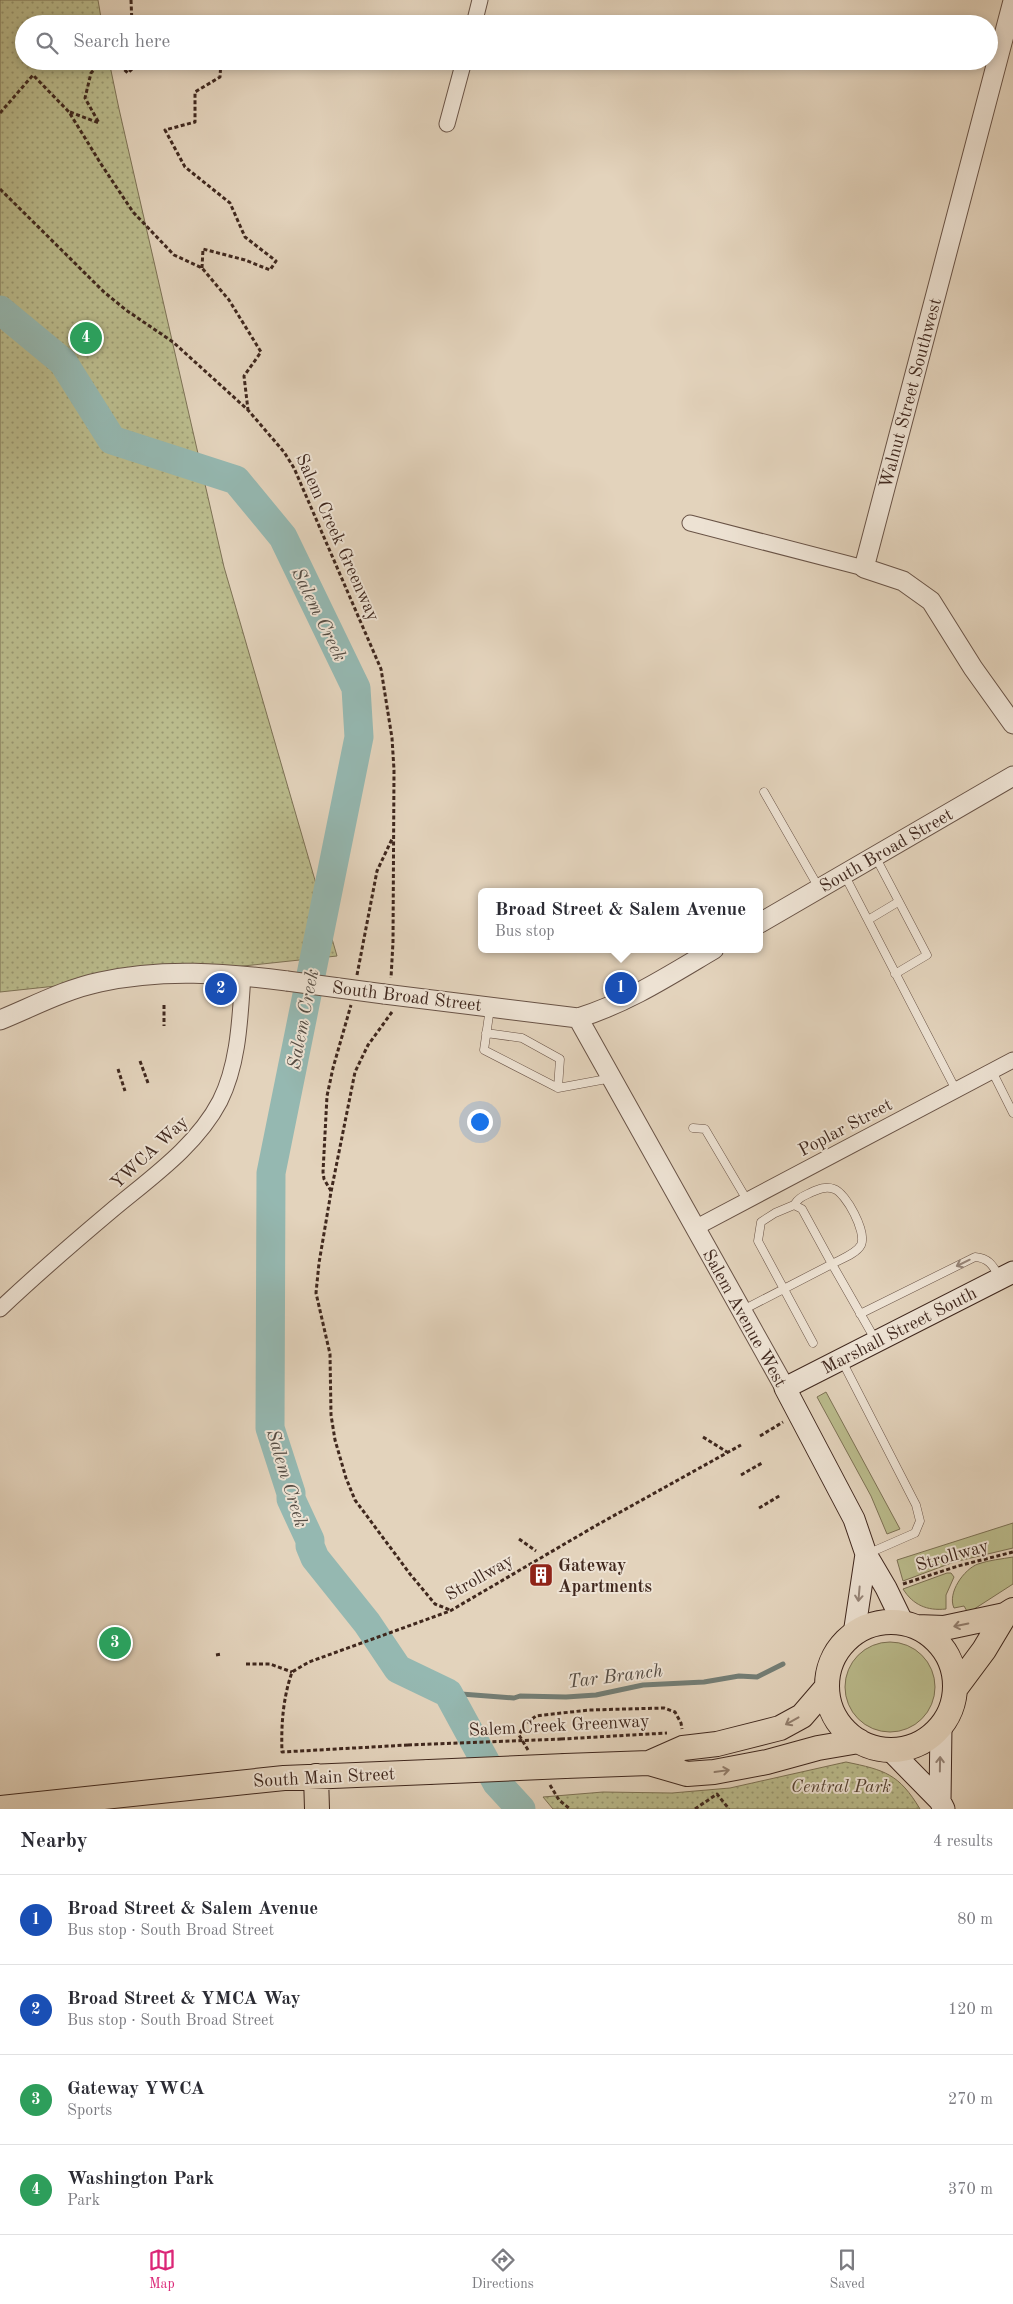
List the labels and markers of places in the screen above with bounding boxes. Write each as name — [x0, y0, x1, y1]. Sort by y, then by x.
pin: 4 — [70, 319, 102, 357]
pin: 1 — [605, 969, 637, 1007]
pin: 2 — [205, 970, 237, 1008]
place label: Gateway Apartments — [558, 1557, 652, 1596]
building icon: Gateway Apartments — [528, 1562, 554, 1588]
pin: 3 — [99, 1624, 131, 1662]

